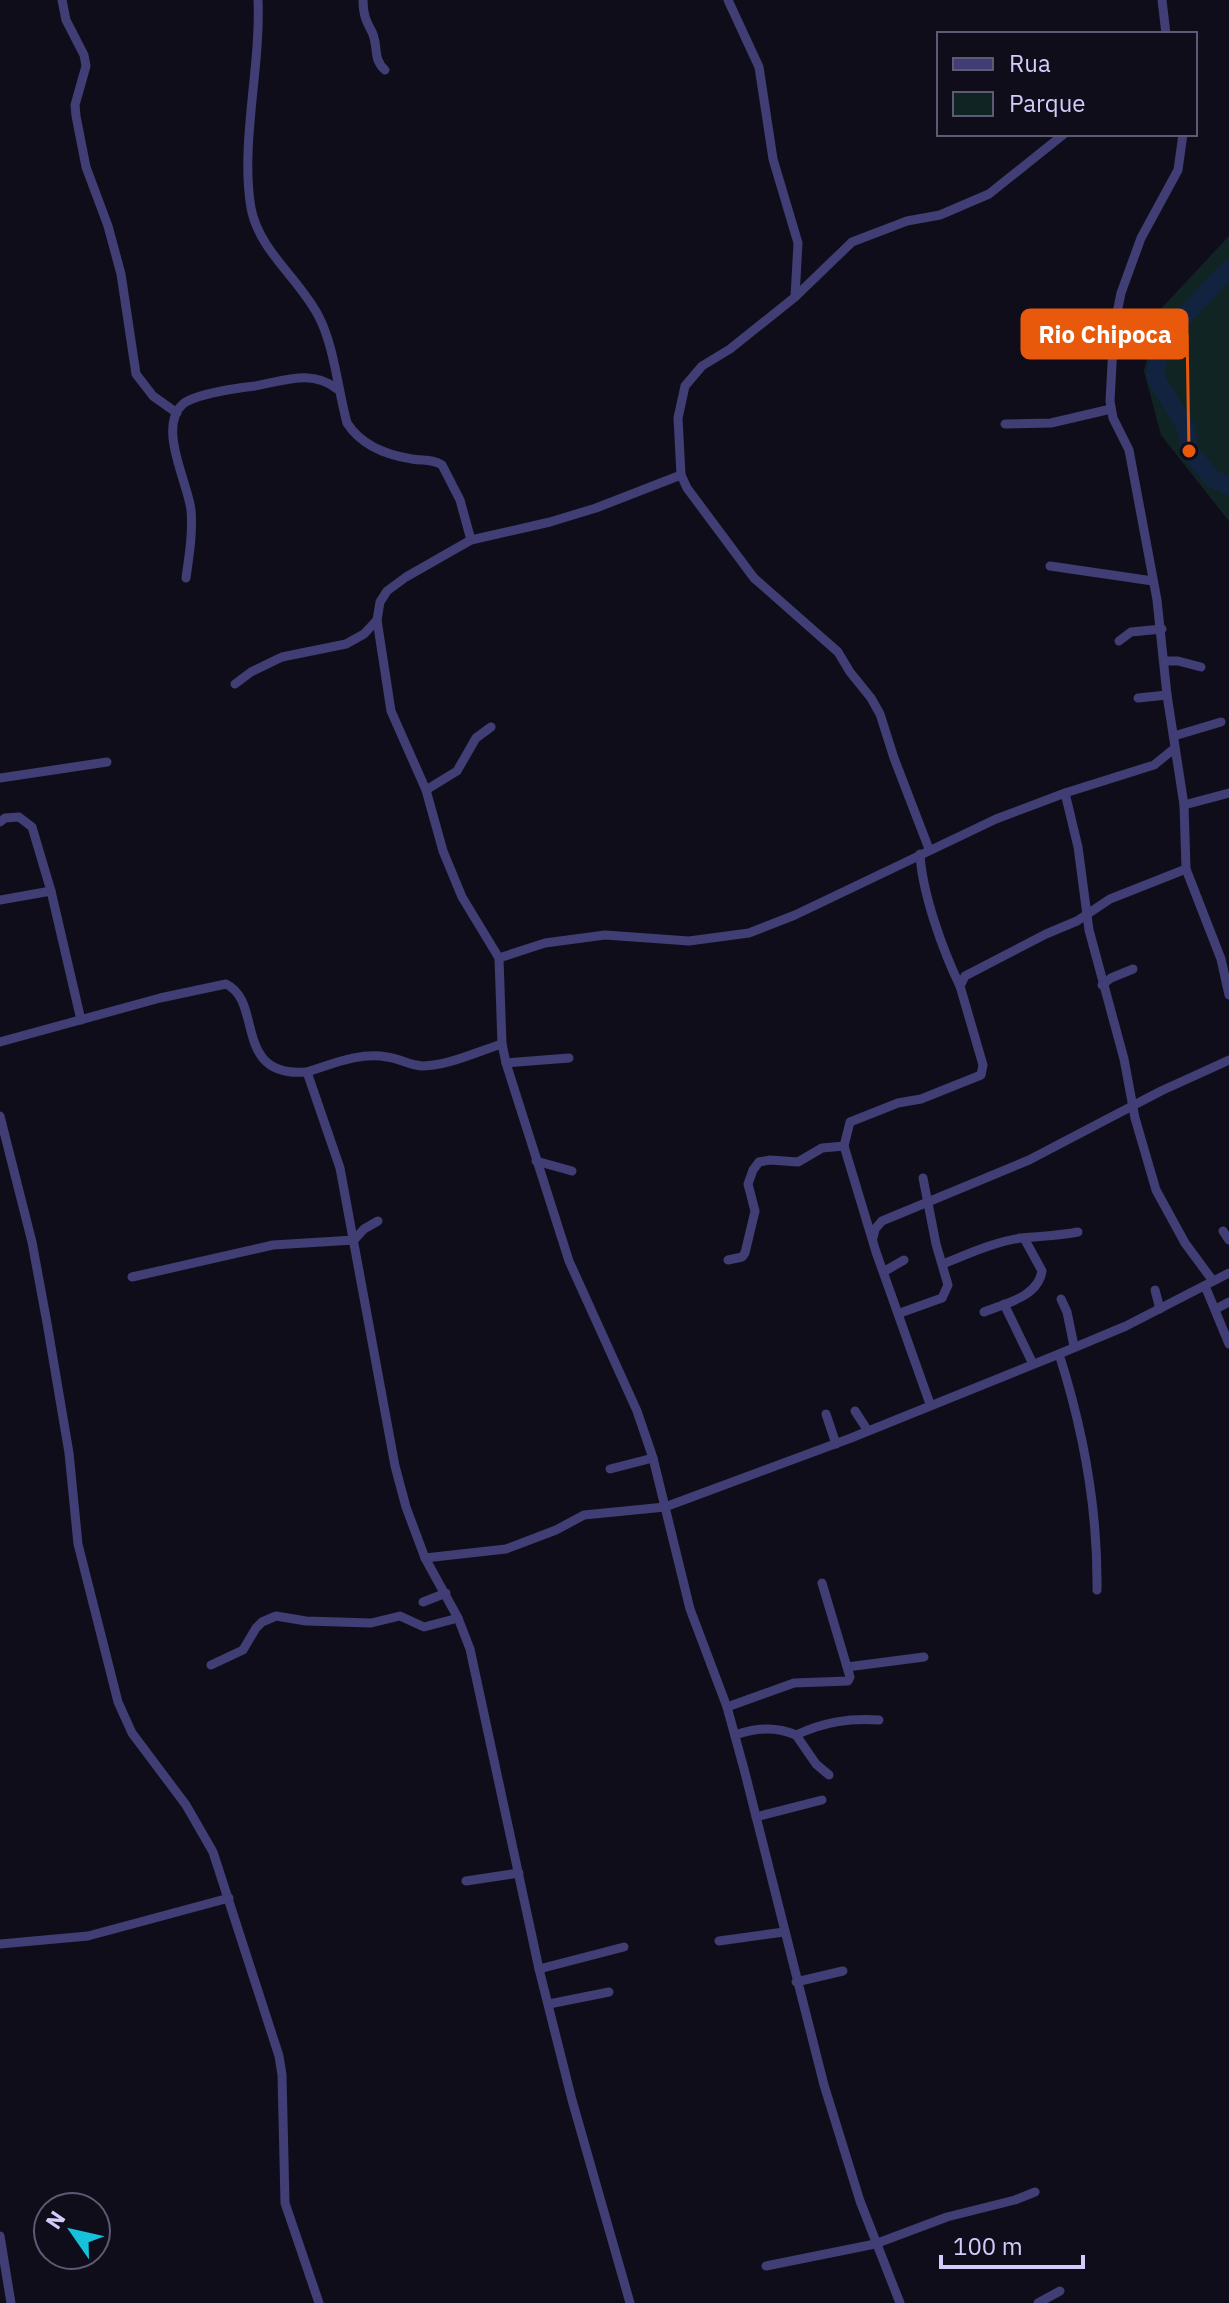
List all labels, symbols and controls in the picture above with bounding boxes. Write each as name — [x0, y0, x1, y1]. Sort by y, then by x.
legend — [937, 32, 1197, 136]
text: Rua — [1009, 47, 1051, 79]
text: Parque — [1009, 87, 1086, 119]
callout: Rio Chipoca — [1022, 310, 1187, 358]
text: Rio Chipoca — [1038, 318, 1172, 350]
north arrow — [32, 2191, 112, 2271]
text: N — [39, 2205, 71, 2234]
scale bar — [941, 2219, 1083, 2269]
text: 100 m — [953, 2230, 1023, 2262]

